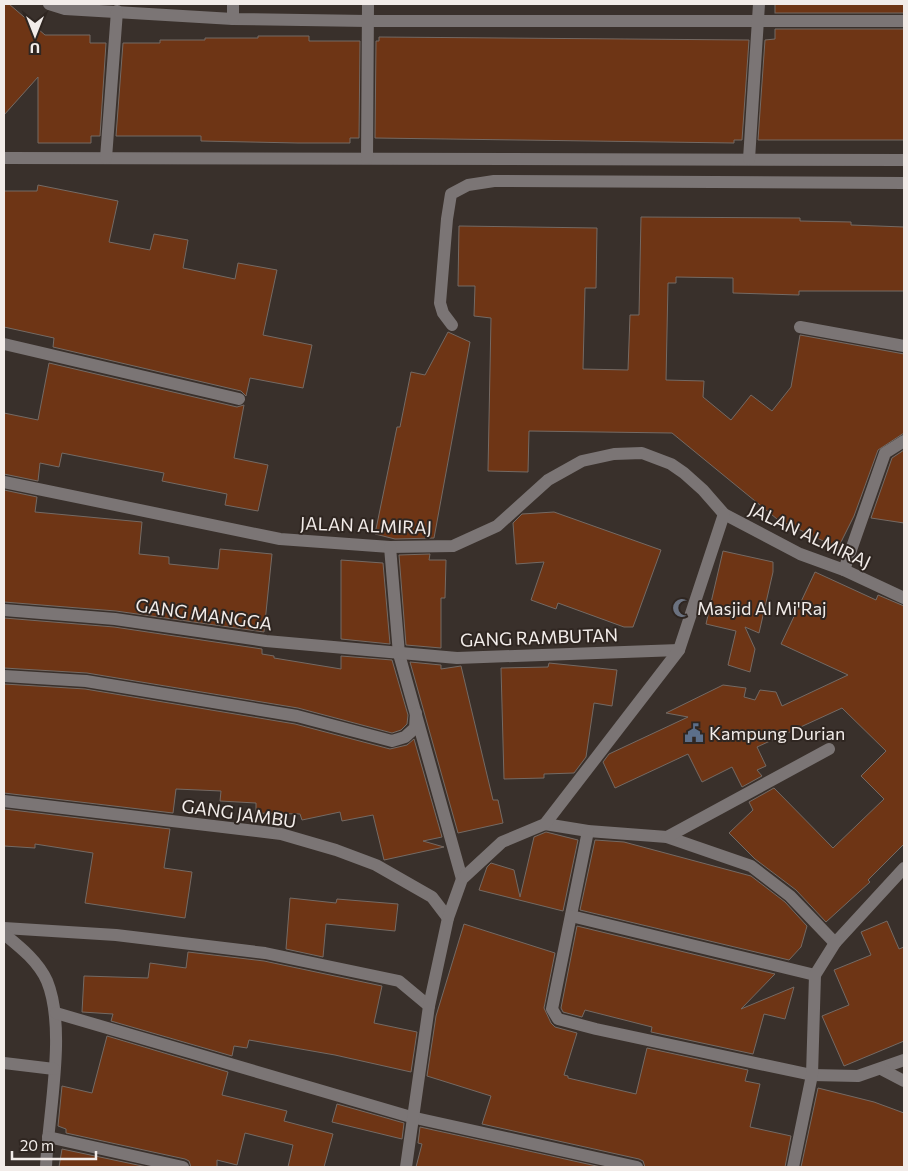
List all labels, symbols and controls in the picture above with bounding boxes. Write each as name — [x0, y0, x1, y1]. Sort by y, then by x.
north arrow — [10, 10, 60, 60]
text: U — [30, 40, 40, 57]
street label: JALAN ALMIRAJ — [745, 497, 875, 573]
street label: JALAN ALMIRAJ — [300, 512, 432, 538]
street label: GANG MANGGA — [134, 594, 274, 634]
mosque icon: Masjid Al Mi'Raj — [671, 597, 693, 619]
place label: Masjid Al Mi'Raj — [697, 597, 827, 619]
street label: GANG RAMBUTAN — [460, 623, 618, 651]
public building icon: Kampung Durian — [683, 722, 705, 744]
place label: Kampung Durian — [709, 722, 845, 744]
street label: GANG JAMBU — [180, 794, 298, 832]
scale bar — [12, 1128, 96, 1160]
text: 20 m — [20, 1136, 54, 1154]

